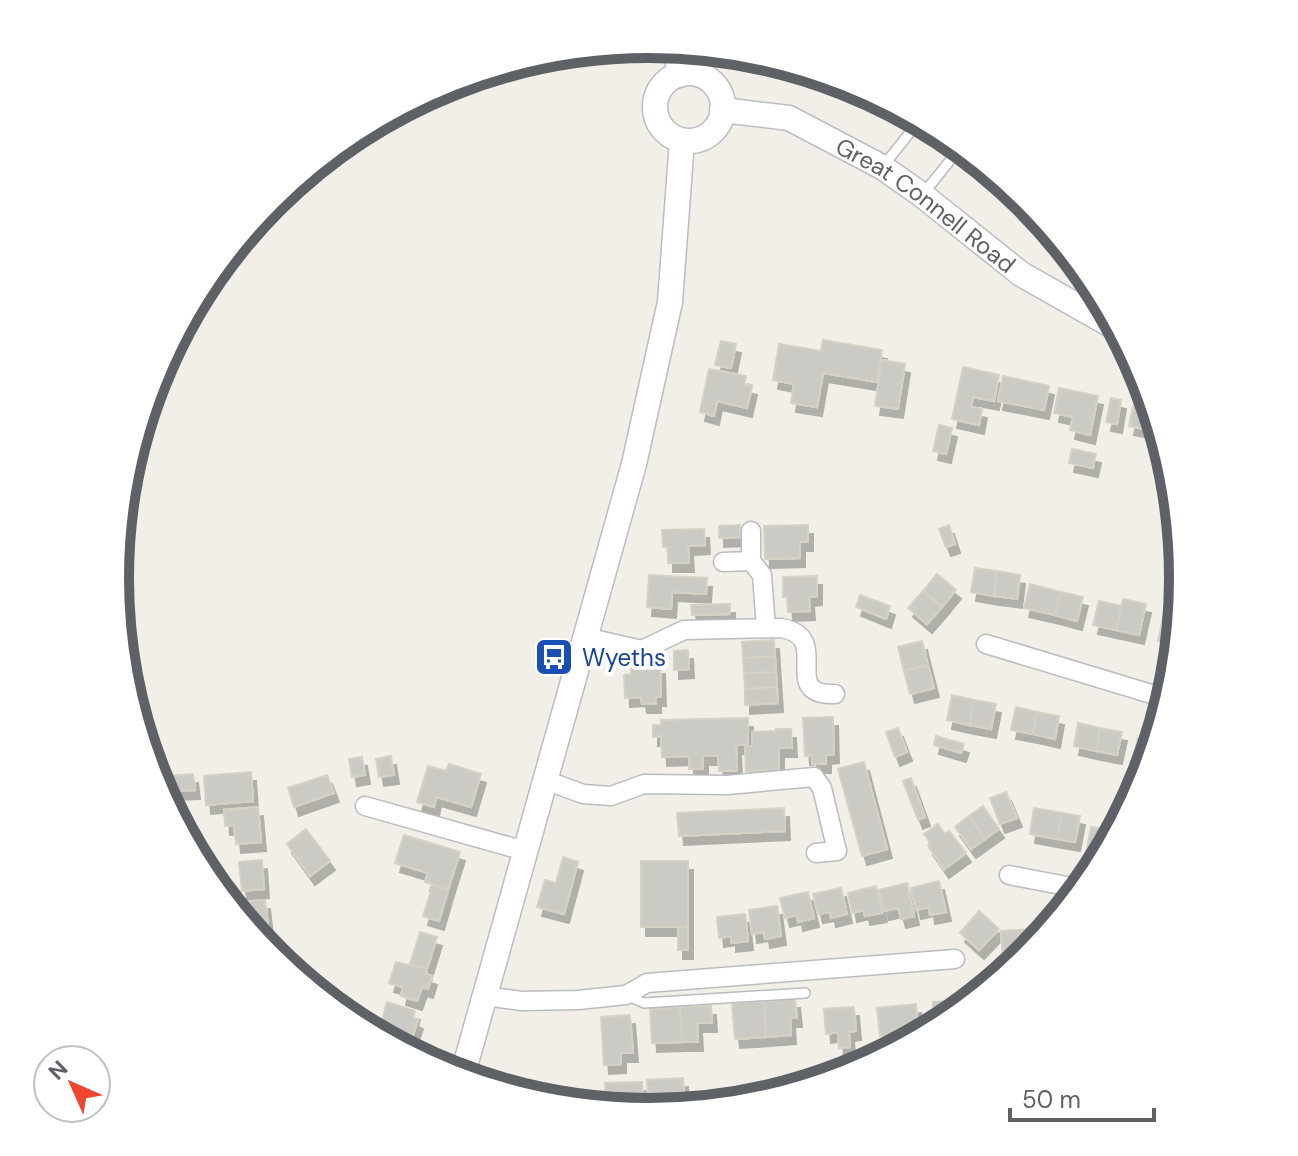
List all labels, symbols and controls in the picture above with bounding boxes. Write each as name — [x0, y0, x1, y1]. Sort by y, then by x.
street label: Great Connell Road — [831, 130, 1022, 279]
bus stop icon: Wyeths — [533, 636, 575, 678]
place label: Wyeths — [582, 642, 666, 673]
north arrow — [32, 1044, 112, 1124]
text: N — [42, 1054, 74, 1086]
scale bar — [1010, 1072, 1154, 1122]
text: 50 m — [1022, 1084, 1081, 1115]

